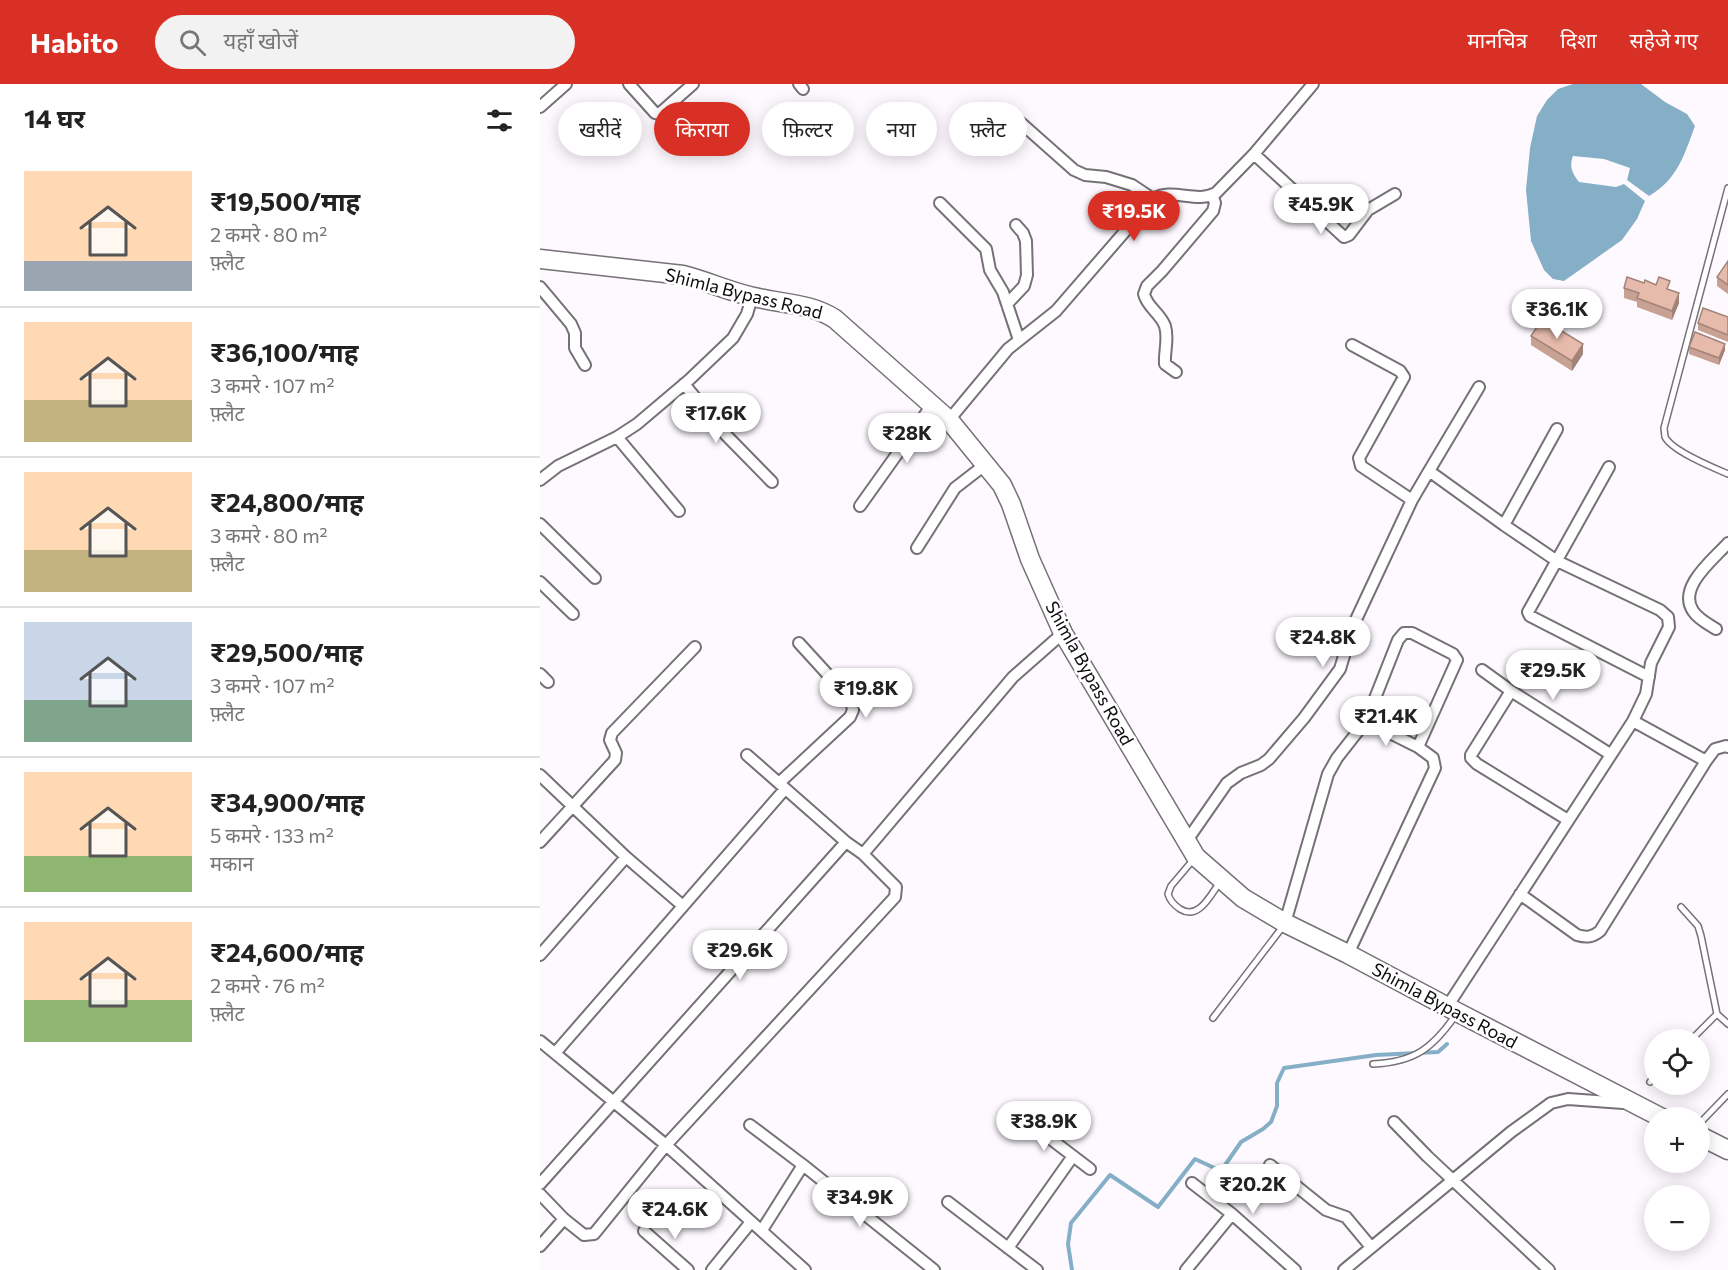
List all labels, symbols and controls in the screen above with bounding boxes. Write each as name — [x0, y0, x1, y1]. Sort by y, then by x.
search box — [155, 15, 575, 69]
text: Habito — [30, 25, 119, 59]
icon: search — [176, 26, 209, 59]
text: यहाँ खोजें — [224, 27, 298, 54]
text: मानचित्र — [1467, 27, 1527, 52]
text: दिशा — [1560, 27, 1597, 52]
text: सहेजे गए — [1630, 27, 1698, 52]
text: 14 घर — [24, 102, 85, 133]
chip: खरीदें — [558, 102, 642, 156]
chip: किराया — [654, 102, 750, 156]
chip: फ़िल्टर — [762, 102, 854, 156]
chip: नया — [866, 102, 937, 156]
chip: फ़्लैट — [949, 102, 1027, 156]
icon: filters — [483, 104, 516, 137]
pin: ₹45.9K — [1272, 184, 1370, 235]
text: ₹19,500/माह — [210, 185, 360, 216]
pin: ₹19.5K — [1085, 191, 1183, 242]
text: ₹45.9K — [1288, 191, 1354, 215]
icon: home — [72, 195, 144, 267]
text: ₹19.5K — [1102, 198, 1166, 222]
text: 2 कमरे · 80 m² — [210, 222, 327, 246]
text: फ़्लैट — [210, 250, 245, 274]
street label: Shimla Bypass Road — [663, 263, 825, 323]
pin: ₹36.1K — [1508, 289, 1606, 340]
text: ₹36.1K — [1526, 296, 1588, 320]
text: ₹36,100/माह — [210, 336, 358, 367]
icon: home — [72, 346, 144, 418]
text: 3 कमरे · 107 m² — [210, 373, 335, 397]
pin: ₹17.6K — [667, 393, 765, 444]
text: ₹17.6K — [685, 400, 747, 424]
text: फ़्लैट — [210, 401, 245, 425]
pin: ₹28K — [871, 413, 943, 464]
text: ₹28K — [882, 420, 932, 444]
text: ₹24,800/माह — [210, 486, 364, 517]
icon: home — [72, 496, 144, 568]
text: 3 कमरे · 80 m² — [210, 523, 328, 547]
text: फ़्लैट — [210, 551, 245, 575]
street label: Shimla Bypass Road — [1041, 597, 1139, 749]
pin: ₹24.8K — [1274, 617, 1372, 668]
text: ₹24.8K — [1289, 624, 1357, 648]
text: ₹29,500/माह — [210, 636, 363, 667]
icon: home — [72, 646, 144, 718]
pin: ₹29.5K — [1504, 650, 1602, 701]
text: ₹29.5K — [1520, 657, 1586, 681]
pin: ₹19.8K — [817, 668, 915, 719]
text: 3 कमरे · 107 m² — [210, 673, 335, 697]
text: ₹19.8K — [834, 675, 898, 699]
pin: ₹21.4K — [1337, 696, 1435, 747]
text: फ़्लैट — [210, 701, 245, 725]
text: ₹21.4K — [1354, 703, 1418, 727]
text: ₹34,900/माह — [210, 786, 364, 817]
icon: home — [72, 796, 144, 868]
text: 5 कमरे · 133 m² — [210, 823, 334, 847]
text: मकान — [210, 851, 254, 875]
pin: ₹29.6K — [691, 930, 789, 981]
text: ₹24,600/माह — [210, 936, 364, 967]
text: ₹29.6K — [706, 937, 774, 961]
icon: home — [72, 946, 144, 1018]
street label: Shimla Bypass Road — [1369, 957, 1521, 1053]
text: 2 कमरे · 76 m² — [210, 973, 325, 997]
text: फ़्लैट — [210, 1001, 245, 1025]
map controls — [1644, 1029, 1710, 1251]
button: locate — [1644, 1029, 1710, 1095]
pin: ₹38.9K — [995, 1101, 1093, 1152]
button: + — [1644, 1107, 1710, 1173]
text: ₹38.9K — [1010, 1108, 1078, 1132]
pin: ₹20.2K — [1204, 1164, 1302, 1215]
text: ₹20.2K — [1219, 1171, 1287, 1195]
pin: ₹34.9K — [811, 1177, 909, 1228]
text: ₹34.9K — [826, 1184, 894, 1208]
button: − — [1644, 1185, 1710, 1251]
pin: ₹24.6K — [626, 1189, 724, 1240]
text: ₹24.6K — [642, 1196, 709, 1220]

